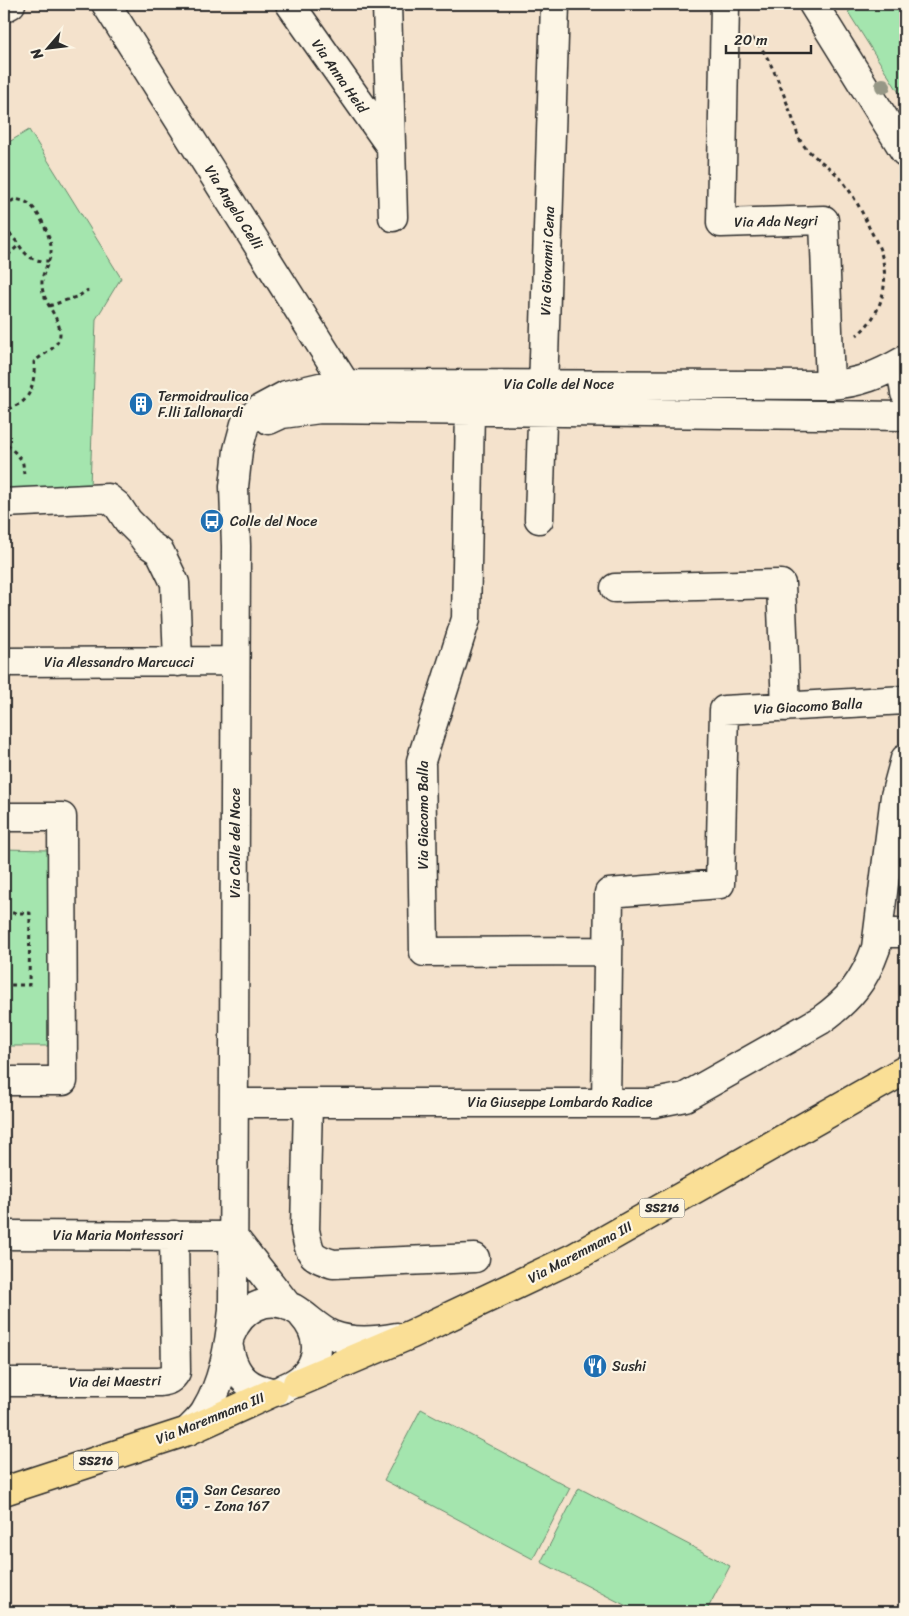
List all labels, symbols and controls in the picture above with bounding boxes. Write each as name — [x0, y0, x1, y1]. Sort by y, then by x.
north arrow — [22, 22, 72, 72]
scale bar — [726, 22, 812, 54]
text: 20 m — [734, 27, 768, 53]
street label: Via Anna Heid — [305, 34, 375, 120]
text: N — [24, 43, 51, 65]
street label: Via Angelo Celli — [198, 160, 270, 256]
street label: Via Giovanni Cena — [533, 205, 562, 316]
street label: Via Ada Negri — [734, 208, 819, 235]
street label: Via Colle del Noce — [504, 372, 614, 397]
place label: Termoidraulica F.lli Iallonardi — [158, 384, 249, 425]
building icon: Termoidraulica F.lli Iallonardi — [128, 391, 154, 417]
bus stop icon: Colle del Noce — [199, 508, 225, 534]
place label: Colle del Noce — [230, 509, 317, 534]
street label: Via Alessandro Marcucci — [44, 650, 195, 675]
street label: Via Giacomo Balla — [753, 691, 864, 722]
street label: Via Giacomo Balla — [411, 760, 436, 869]
street label: Via Colle del Noce — [223, 788, 248, 898]
street label: Via Giuseppe Lombardo Radice — [468, 1090, 653, 1115]
road number: SS216 — [640, 1198, 684, 1218]
street label: Via Maremmana III — [523, 1214, 638, 1291]
street label: Via Maria Montessori — [53, 1223, 184, 1248]
restaurant icon: Sushi — [582, 1353, 608, 1379]
place label: Sushi — [612, 1354, 647, 1379]
street label: Via dei Maestri — [69, 1368, 162, 1395]
street label: Via Maremmana III — [152, 1385, 269, 1452]
road number: SS216 — [74, 1452, 118, 1470]
place label: San Cesareo - Zona 167 — [204, 1478, 280, 1519]
bus stop icon: San Cesareo - Zona 167 — [174, 1485, 200, 1511]

